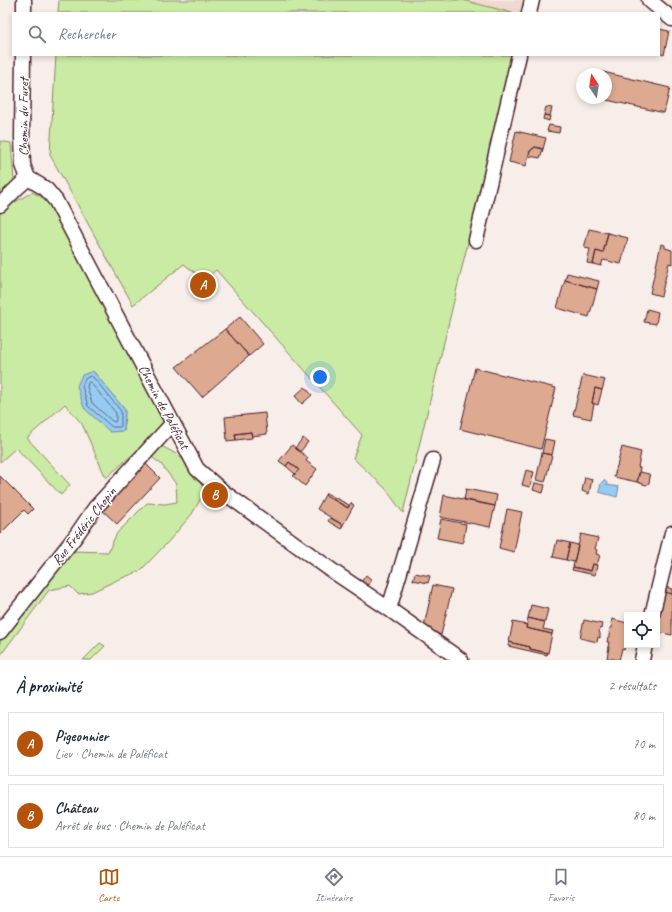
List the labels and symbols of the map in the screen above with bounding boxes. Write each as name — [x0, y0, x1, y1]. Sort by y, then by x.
north arrow — [576, 68, 612, 104]
street label: Chemin du Furet — [15, 76, 32, 156]
pin: A — [190, 270, 216, 300]
street label: Chemin de Paléficat — [135, 362, 194, 453]
your location — [310, 367, 330, 387]
pin: B — [202, 480, 228, 510]
street label: Rue Frédéric Chopin — [48, 483, 120, 568]

